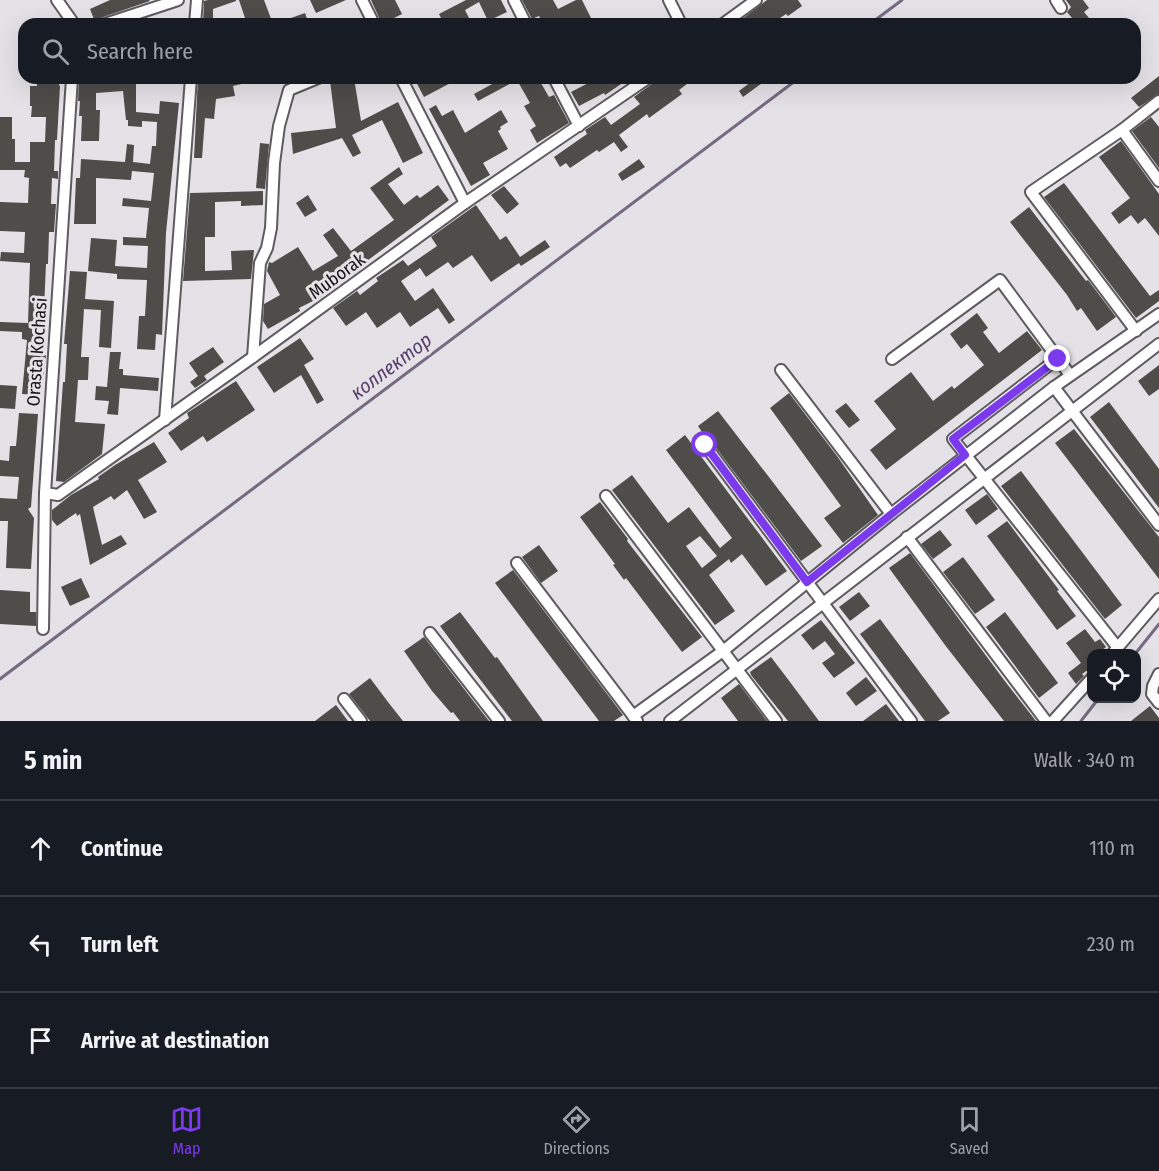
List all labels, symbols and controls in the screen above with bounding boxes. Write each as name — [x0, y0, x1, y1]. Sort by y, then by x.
search box — [18, 18, 1141, 84]
icon: search — [39, 35, 72, 68]
text: Search here — [87, 38, 193, 65]
street label: Muborak — [305, 248, 370, 304]
street label: Orasta Kochasi — [22, 297, 52, 407]
water label: коллектор — [345, 328, 437, 404]
route end — [1044, 345, 1070, 371]
route start — [691, 431, 717, 457]
map controls — [1087, 649, 1141, 703]
button: locate — [1087, 649, 1141, 703]
text: 5 min — [24, 745, 82, 776]
text: Walk · 340 m — [1034, 748, 1135, 772]
icon: ahead — [24, 832, 57, 865]
text: Continue — [81, 835, 163, 862]
text: 110 m — [1089, 836, 1135, 860]
icon: left — [24, 928, 57, 961]
text: Turn left — [81, 931, 159, 958]
text: 230 m — [1087, 932, 1135, 956]
icon: arrive — [24, 1024, 57, 1057]
text: Arrive at destination — [81, 1027, 269, 1054]
tab: Map — [170, 1103, 203, 1158]
tab: Directions — [543, 1103, 610, 1158]
tab: Saved — [950, 1103, 989, 1158]

